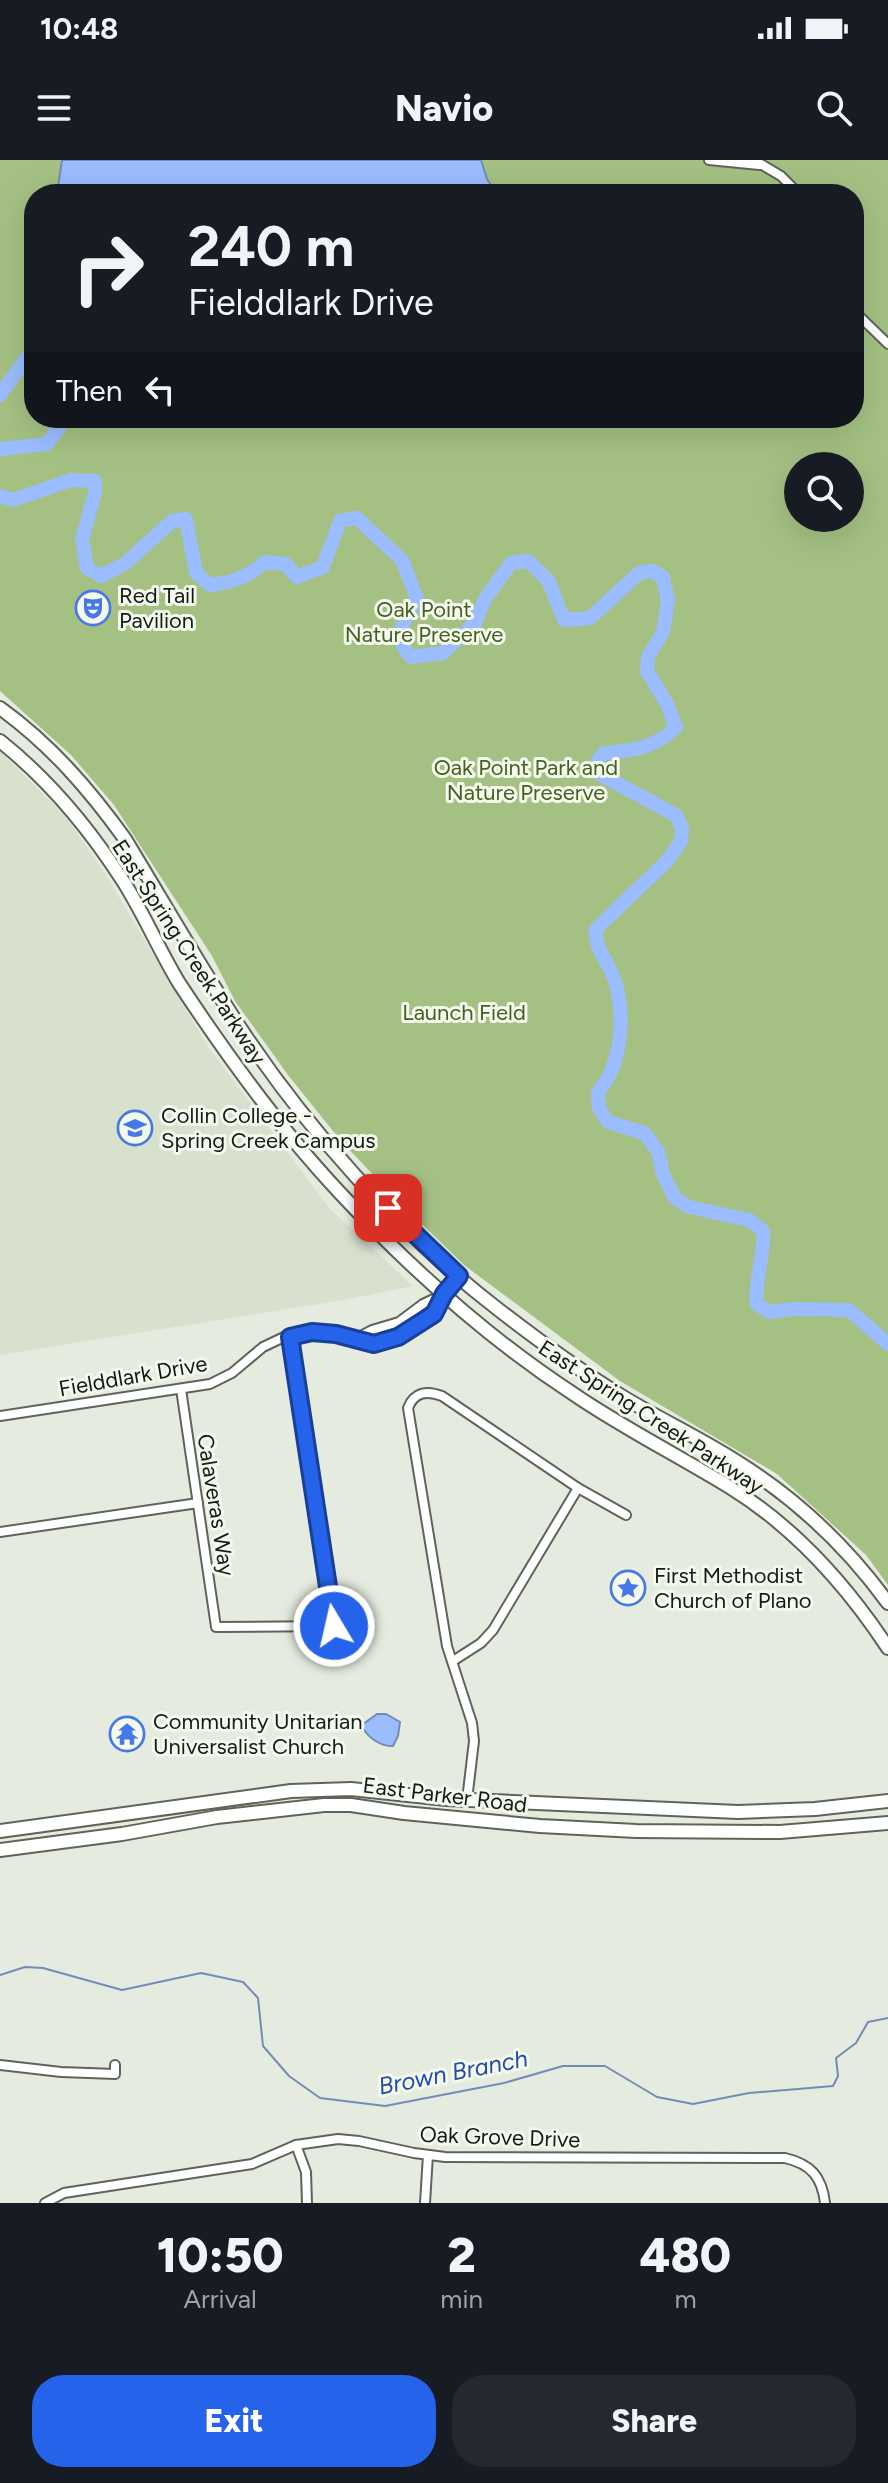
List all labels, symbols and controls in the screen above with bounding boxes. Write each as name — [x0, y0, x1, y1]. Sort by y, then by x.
text: 10:48 — [40, 10, 118, 47]
icon: menu — [32, 86, 76, 130]
icon: search — [812, 86, 856, 130]
text: Navio — [395, 87, 493, 130]
text: 240 m — [188, 213, 354, 280]
icon: right — [56, 216, 160, 320]
text: Fielddlark Drive — [188, 281, 434, 324]
icon: left — [138, 368, 182, 412]
text: Then — [56, 372, 122, 409]
map controls — [784, 452, 864, 532]
button: search — [784, 452, 864, 532]
place label: Red Tail Pavilion — [119, 582, 195, 634]
theatre icon: Red Tail Pavilion — [74, 589, 112, 627]
park label: Oak Point Nature Preserve — [345, 596, 503, 648]
park label: Oak Point Park and Nature Preserve — [434, 754, 618, 806]
street label: East Spring Creek Parkway — [106, 834, 272, 1070]
park label: Launch Field — [402, 999, 526, 1026]
place label: Collin College - Spring Creek Campus — [161, 1102, 375, 1154]
school or university icon: Collin College - Spring Creek Campus — [116, 1109, 154, 1147]
pin — [354, 1174, 422, 1242]
icon: arrive — [366, 1186, 410, 1230]
street label: East Spring Creek Parkway — [533, 1334, 769, 1500]
street label: Fielddlark Drive — [57, 1350, 209, 1402]
street label: Calaveras Way — [191, 1432, 241, 1578]
place label: First Methodist Church of Plano — [654, 1562, 812, 1614]
place icon: First Methodist Church of Plano — [609, 1569, 647, 1607]
position arrow — [292, 1584, 376, 1668]
place label: Community Unitarian Universalist Church — [153, 1708, 363, 1760]
temple icon: Community Unitarian Universalist Church — [108, 1715, 146, 1753]
street label: East Parker Road — [361, 1772, 529, 1818]
water label: Brown Branch — [376, 2043, 530, 2101]
street label: Oak Grove Drive — [419, 2121, 581, 2153]
text: 10:50 — [157, 2226, 283, 2284]
text: 2 — [448, 2226, 476, 2284]
text: 480 — [640, 2226, 731, 2284]
text: Arrival — [183, 2283, 257, 2315]
text: min — [440, 2283, 483, 2315]
text: m — [674, 2283, 697, 2315]
button: Exit — [32, 2375, 436, 2467]
button: Share — [452, 2375, 856, 2467]

